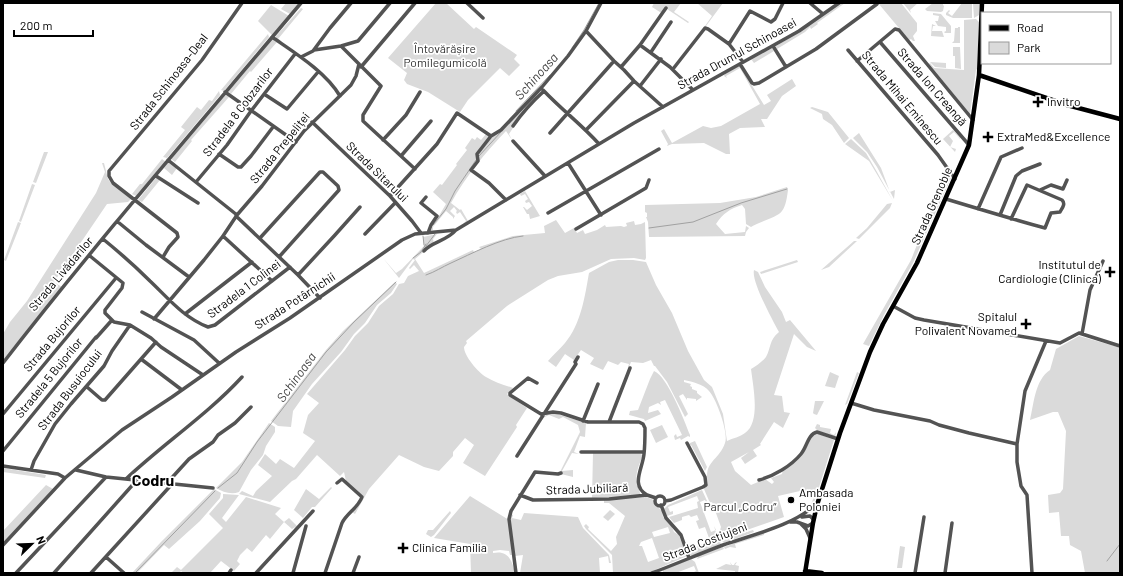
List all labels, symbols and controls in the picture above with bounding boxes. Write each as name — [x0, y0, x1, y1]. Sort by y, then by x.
scale bar — [14, 12, 93, 38]
legend — [981, 12, 1111, 64]
street label: Strada Drumul Schinoasei — [675, 15, 798, 92]
text: 200 m — [20, 18, 52, 32]
text: Road — [1017, 20, 1044, 34]
street label: Strada Schinoasa-Deal — [126, 31, 210, 132]
text: Park — [1017, 40, 1041, 54]
park label: Întovărășire Pomilegumicolă — [403, 41, 487, 69]
street label: Strada Ion Creangă — [895, 45, 970, 128]
street label: Strada Mihai Eminescu — [859, 48, 946, 147]
water label: Schinoasa — [511, 49, 561, 103]
street label: Stradela 8 Cobzarilor — [199, 64, 276, 159]
place label: Invitro — [1047, 94, 1080, 108]
marker: Invitro — [1032, 96, 1044, 108]
street label: Strada Prepeliței — [246, 109, 312, 186]
place label: ExtraMed&Excellence — [997, 129, 1111, 143]
marker: ExtraMed&Excellence — [982, 131, 994, 143]
street label: Strada Sitarului — [344, 138, 412, 204]
street label: Strada Grenoble — [908, 165, 954, 247]
street label: Strada Livădarilor — [25, 233, 96, 313]
street label: Stradela 1 Colinei — [204, 256, 283, 320]
place label: Institutul de Cardiologie (Clinica) — [998, 257, 1102, 285]
marker: Institutul de Cardiologie (Clinica) — [1104, 266, 1116, 278]
street label: Strada Potârnichii — [251, 269, 337, 331]
street label: Strada Bujorilor — [20, 302, 83, 374]
place label: Spitalul Polivalent Novamed — [915, 309, 1017, 337]
marker: Spitalul Polivalent Novamed — [1020, 318, 1032, 330]
street label: Stradela 5 Bujorilor — [12, 334, 85, 420]
street label: Strada Busuiocului — [34, 346, 104, 433]
water label: Schinoasa — [273, 349, 319, 405]
district label: Codru — [132, 470, 174, 489]
street label: Strada Jubiliară — [546, 480, 628, 496]
place label: Ambasada Poloniei — [799, 485, 853, 513]
marker: Ambasada Poloniei — [786, 495, 796, 505]
park label: Parcul „Codru” — [703, 499, 777, 513]
street label: Strada Costiujeni — [660, 519, 749, 564]
north arrow — [12, 524, 52, 564]
text: N — [34, 534, 49, 546]
place label: Clinica Familia — [412, 540, 487, 554]
marker: Clinica Familia — [397, 542, 409, 554]

